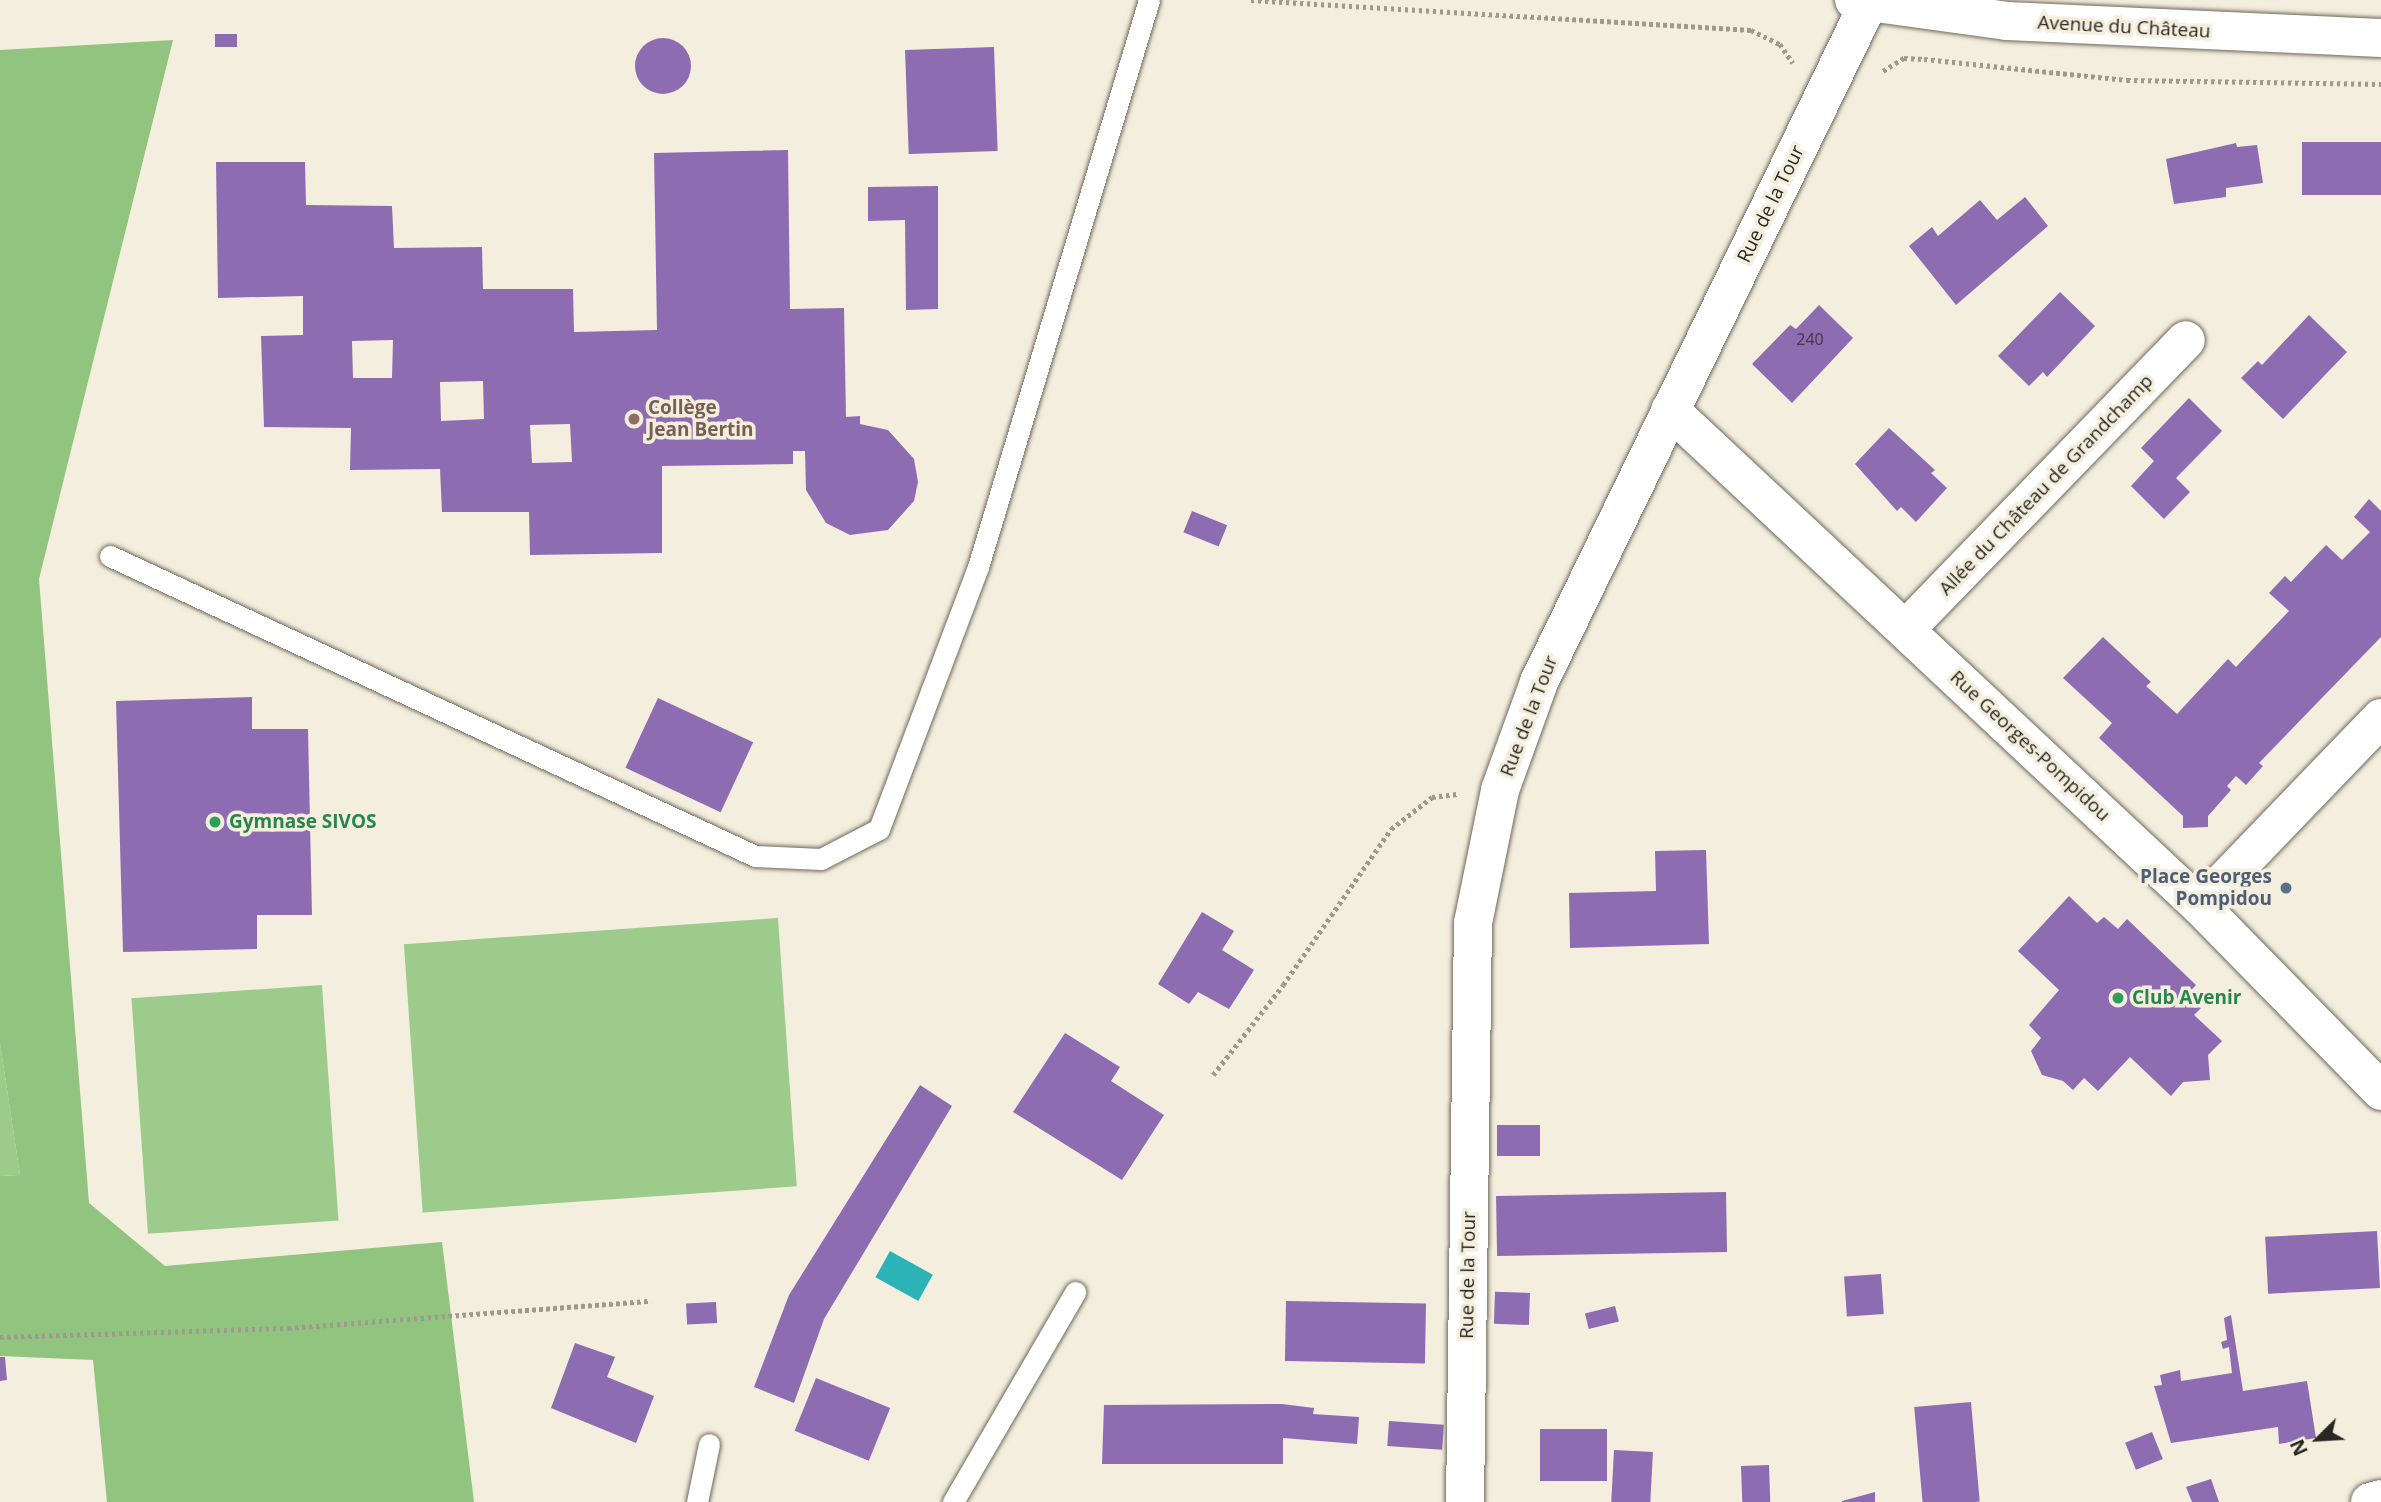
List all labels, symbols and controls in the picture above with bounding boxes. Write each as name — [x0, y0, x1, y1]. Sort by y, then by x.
street label: Avenue du Château — [2037, 11, 2211, 43]
street label: Rue de la Tour — [1733, 142, 1809, 266]
house number: 240 — [1796, 329, 1824, 349]
street label: Allée du Château de Grandchamp — [1934, 370, 2158, 600]
place label: Collège Jean Bertin — [648, 397, 754, 441]
marker: Collège Jean Bertin — [626, 411, 642, 427]
street label: Rue de la Tour — [1495, 652, 1563, 780]
street label: Rue Georges-Pompidou — [1945, 666, 2115, 826]
place label: Gymnase SIVOS — [229, 811, 376, 833]
marker: Gymnase SIVOS — [207, 814, 223, 830]
place label: Place Georges Pompidou — [2140, 866, 2272, 910]
marker: Place Georges Pompidou — [2278, 880, 2294, 896]
place label: Club Avenir — [2132, 987, 2241, 1009]
marker: Club Avenir — [2110, 990, 2126, 1006]
street label: Rue de la Tour — [1455, 1211, 1481, 1339]
north arrow — [2283, 1404, 2353, 1474]
text: N — [2284, 1435, 2314, 1460]

